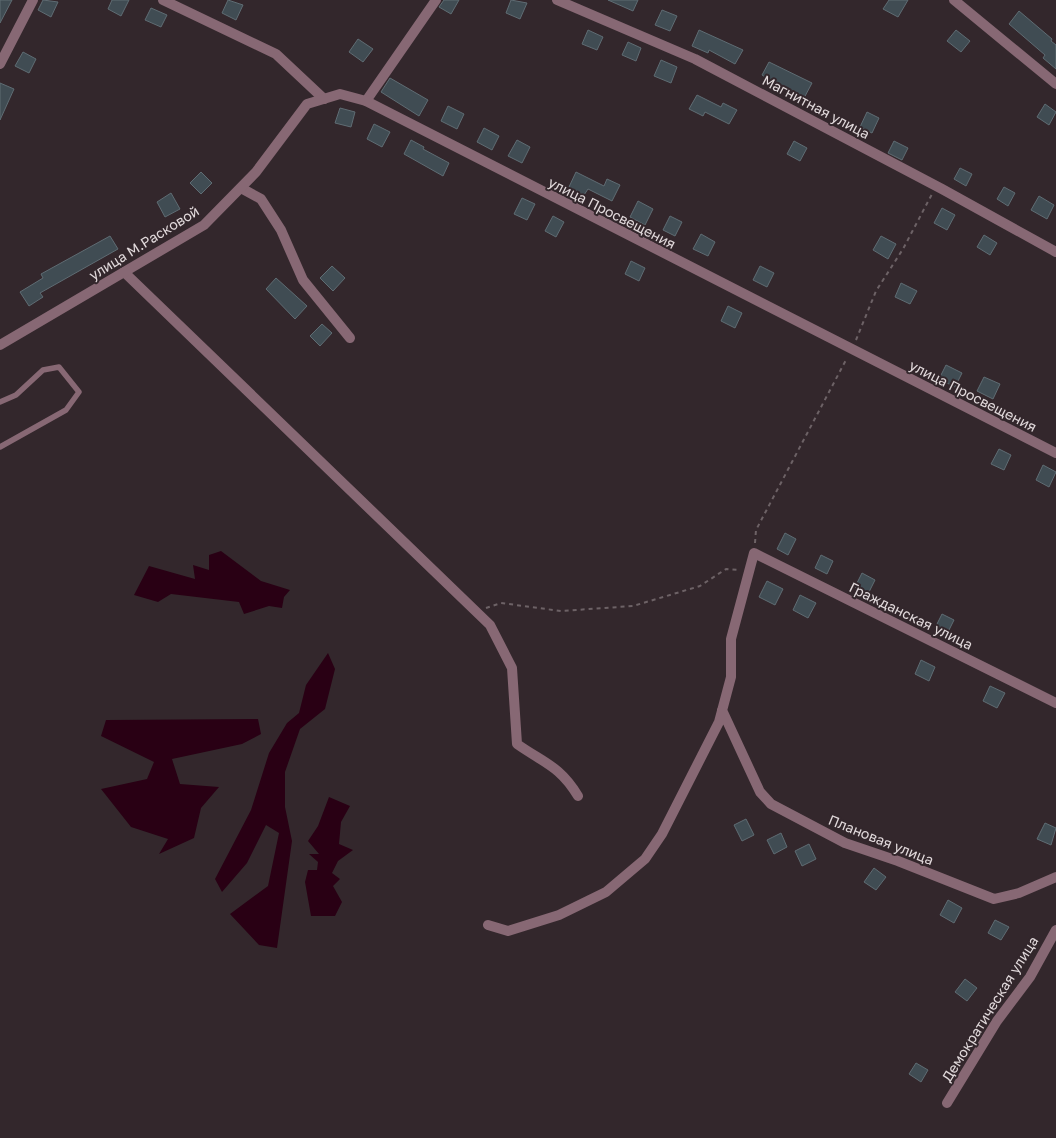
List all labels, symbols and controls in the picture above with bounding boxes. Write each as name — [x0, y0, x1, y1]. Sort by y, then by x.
street label: Магнитная улица — [760, 71, 873, 142]
street label: улица Просвещения — [546, 173, 679, 252]
street label: улица М.Расковой — [86, 202, 202, 283]
street label: улица Просвещения — [907, 356, 1040, 435]
street label: Гражданская улица — [847, 578, 976, 653]
street label: Плановая улица — [826, 811, 936, 868]
street label: Демократическая улица — [938, 933, 1041, 1085]

